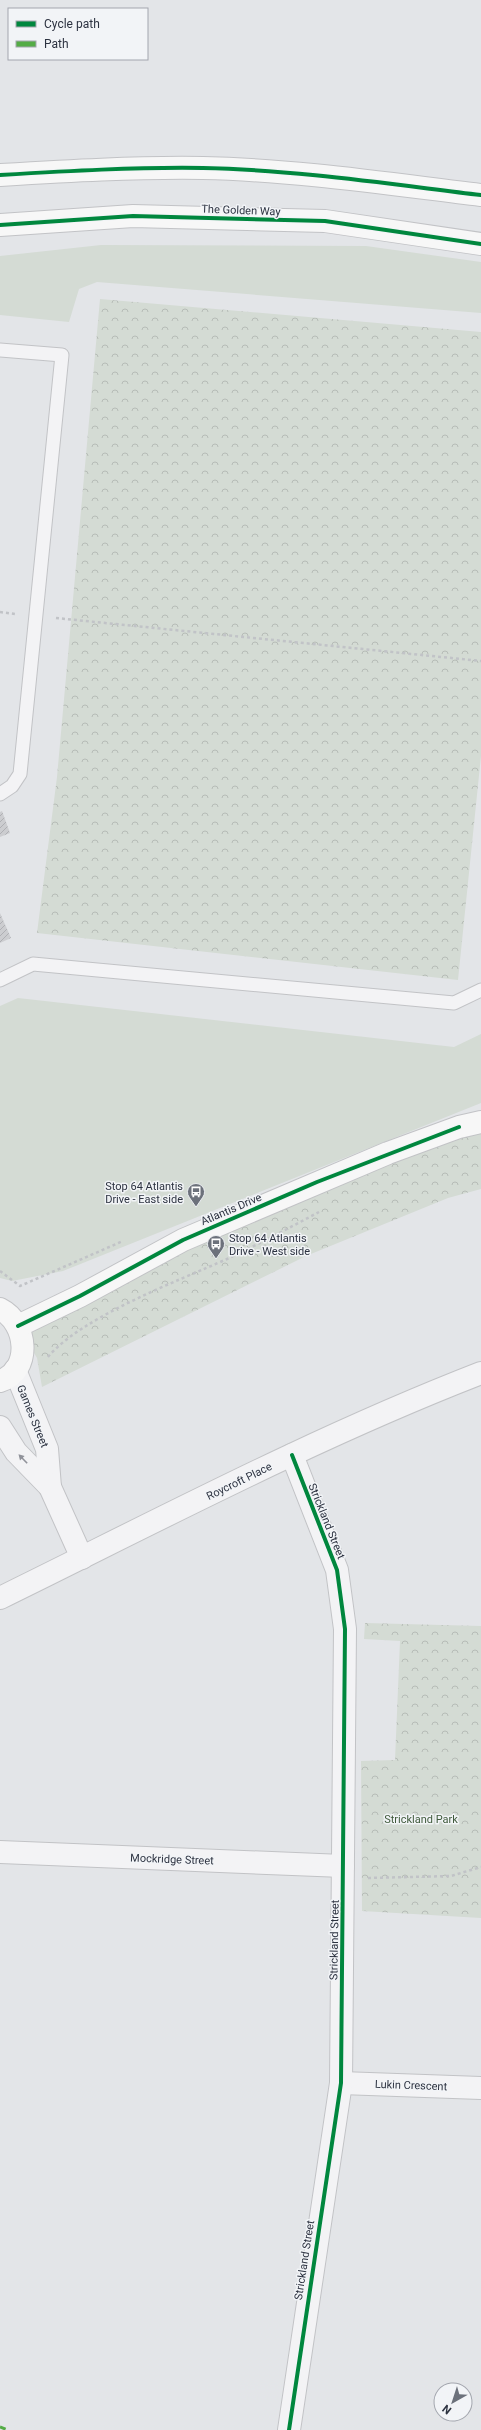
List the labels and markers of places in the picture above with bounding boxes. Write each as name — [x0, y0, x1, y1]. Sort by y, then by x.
place label: Stop 64 Atlantis Drive - East side — [105, 1180, 183, 1206]
bus stop icon: Stop 64 Atlantis Drive - East side — [186, 1182, 206, 1207]
place label: Stop 64 Atlantis Drive - West side — [229, 1232, 310, 1258]
bus stop icon: Stop 64 Atlantis Drive - West side — [206, 1234, 226, 1259]

